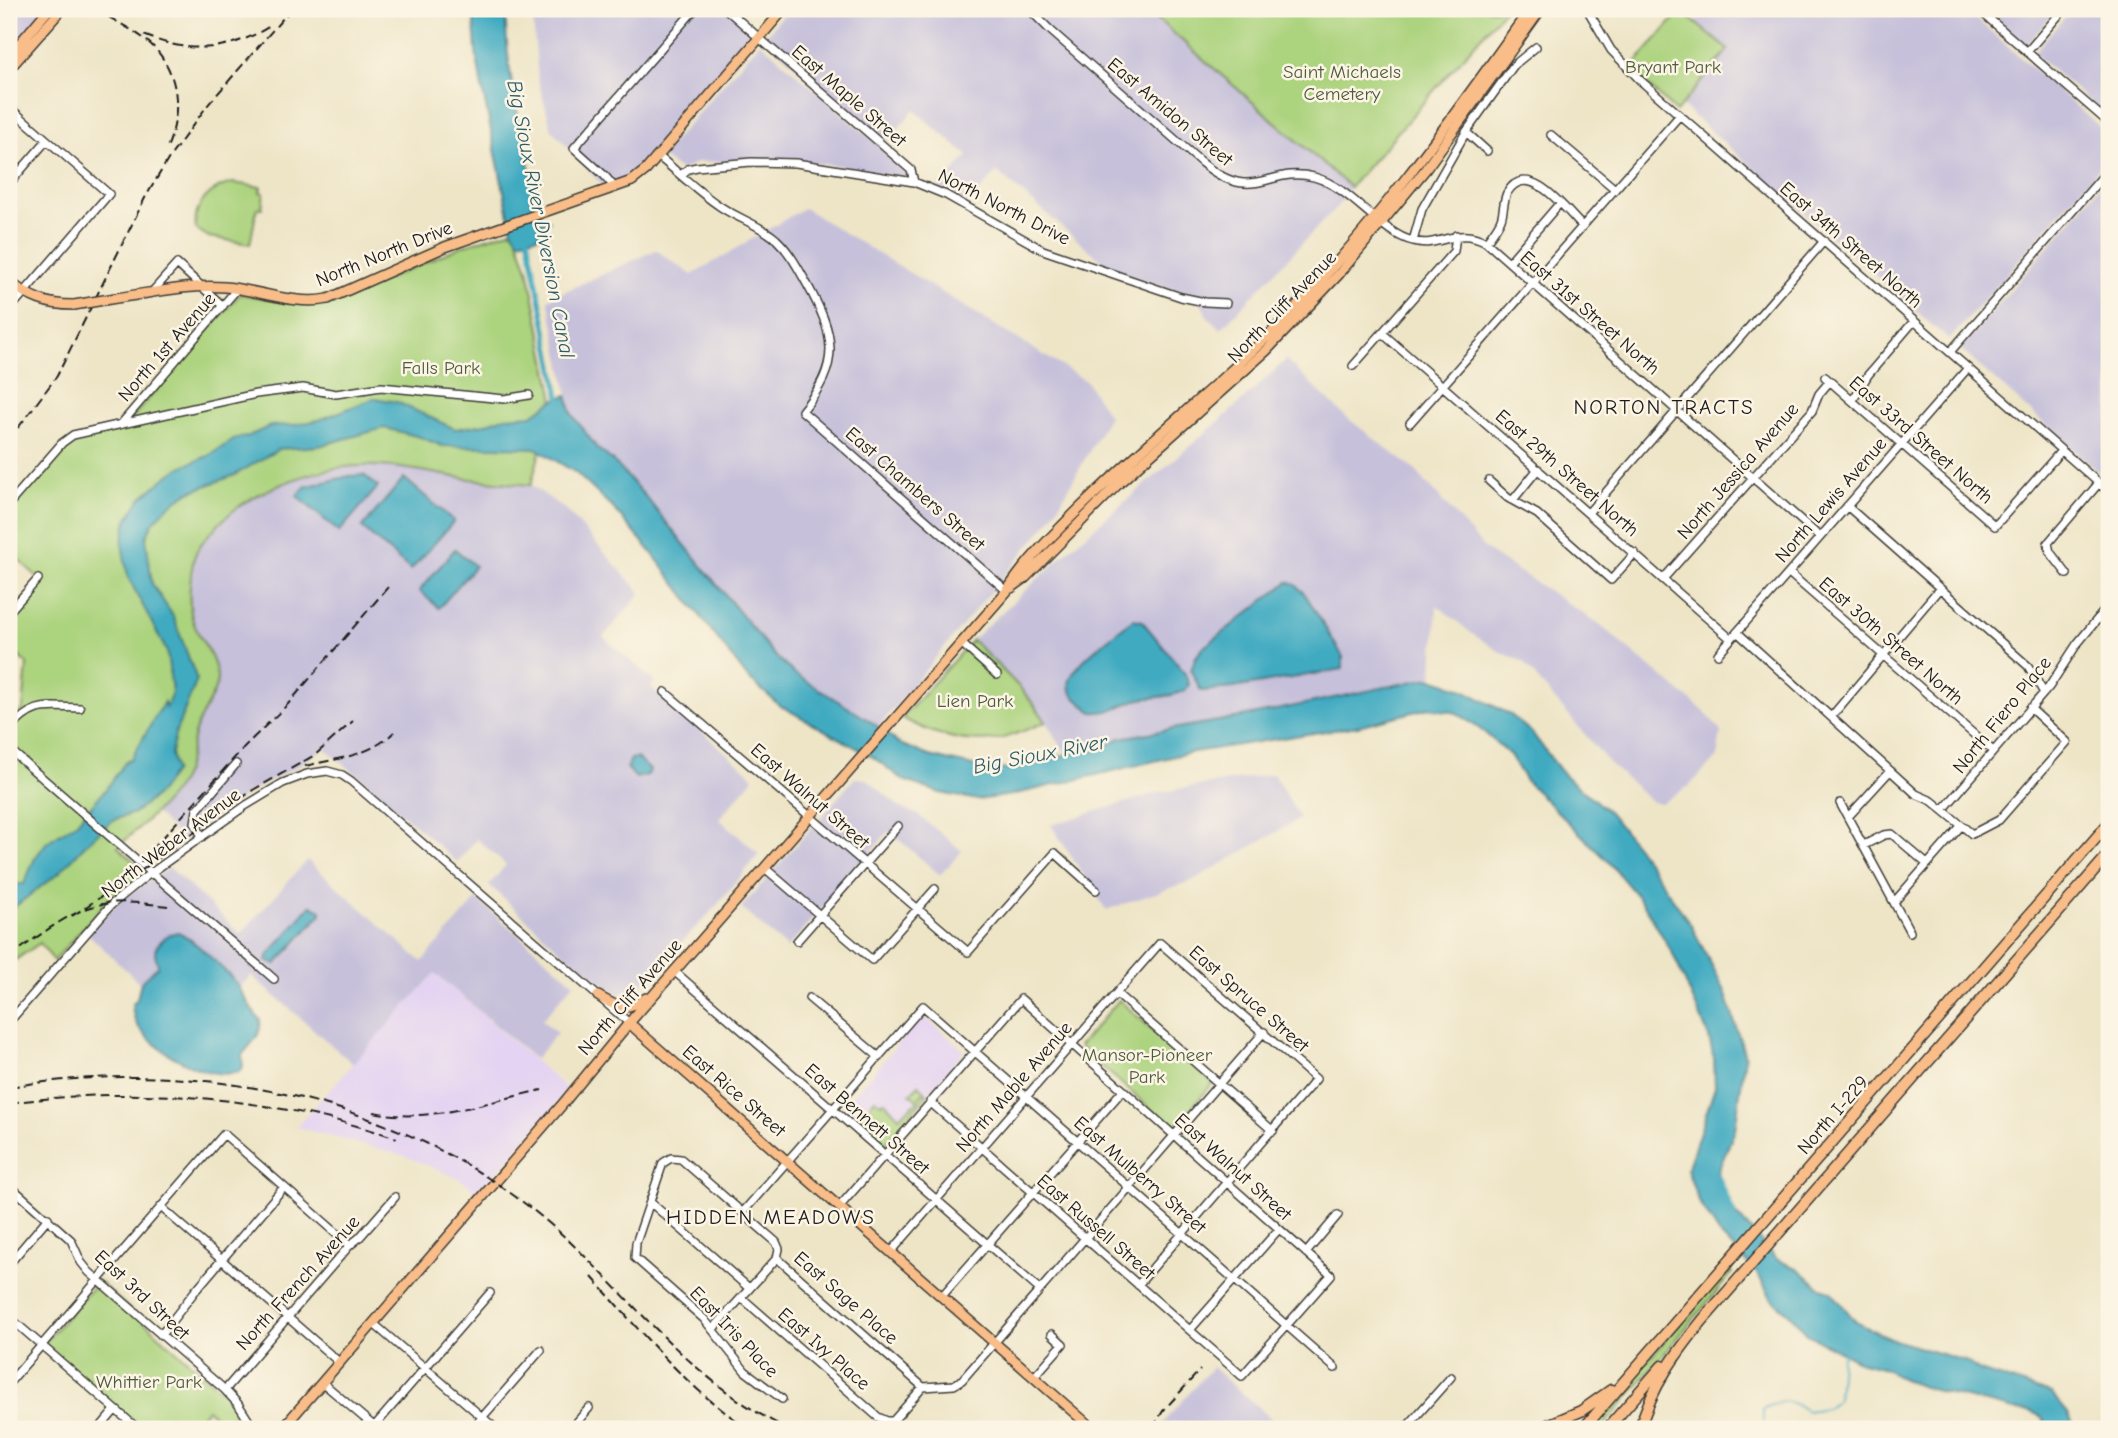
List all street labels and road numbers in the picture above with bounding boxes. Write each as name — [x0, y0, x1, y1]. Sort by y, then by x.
street label: East Maple Street — [787, 40, 911, 152]
street label: East Amidon Street — [1103, 53, 1237, 171]
street label: North North Drive — [934, 164, 1074, 250]
street label: East 34th Street North — [1775, 177, 1927, 313]
street label: North North Drive — [313, 217, 455, 291]
street label: North Cliff Avenue — [1223, 246, 1341, 368]
street label: East 31st Street North — [1516, 247, 1664, 379]
street label: North 1st Avenue — [114, 288, 220, 406]
street label: East 33rd Street North — [1845, 372, 1997, 508]
street label: North Jessica Avenue — [1673, 398, 1803, 544]
street label: East 29th Street North — [1491, 405, 1643, 541]
street label: East Chambers Street — [841, 423, 990, 556]
street label: North Lewis Avenue — [1771, 433, 1891, 567]
street label: East 30th Street North — [1814, 572, 1968, 710]
street label: North Fiero Place — [1948, 652, 2056, 778]
street label: East Walnut Street — [746, 739, 874, 854]
street label: North Weber Avenue — [97, 784, 245, 902]
street label: North Cliff Avenue — [573, 934, 687, 1060]
street label: East Spruce Street — [1185, 941, 1314, 1057]
street label: North Mable Avenue — [951, 1017, 1077, 1157]
street label: East Rice Street — [678, 1040, 790, 1142]
street label: East Bennett Street — [800, 1059, 934, 1179]
street label: North I-229 — [1793, 1071, 1873, 1159]
street label: East Walnut Street — [1170, 1109, 1296, 1226]
street label: East Mulberry Street — [1069, 1112, 1211, 1239]
street label: East Russell Street — [1032, 1170, 1160, 1285]
street label: North French Avenue — [232, 1211, 364, 1355]
street label: East 3rd Street — [90, 1246, 194, 1345]
street label: East Sage Place — [790, 1247, 902, 1349]
street label: East Iris Place — [685, 1282, 783, 1382]
street label: East Ivy Place — [774, 1303, 874, 1395]

